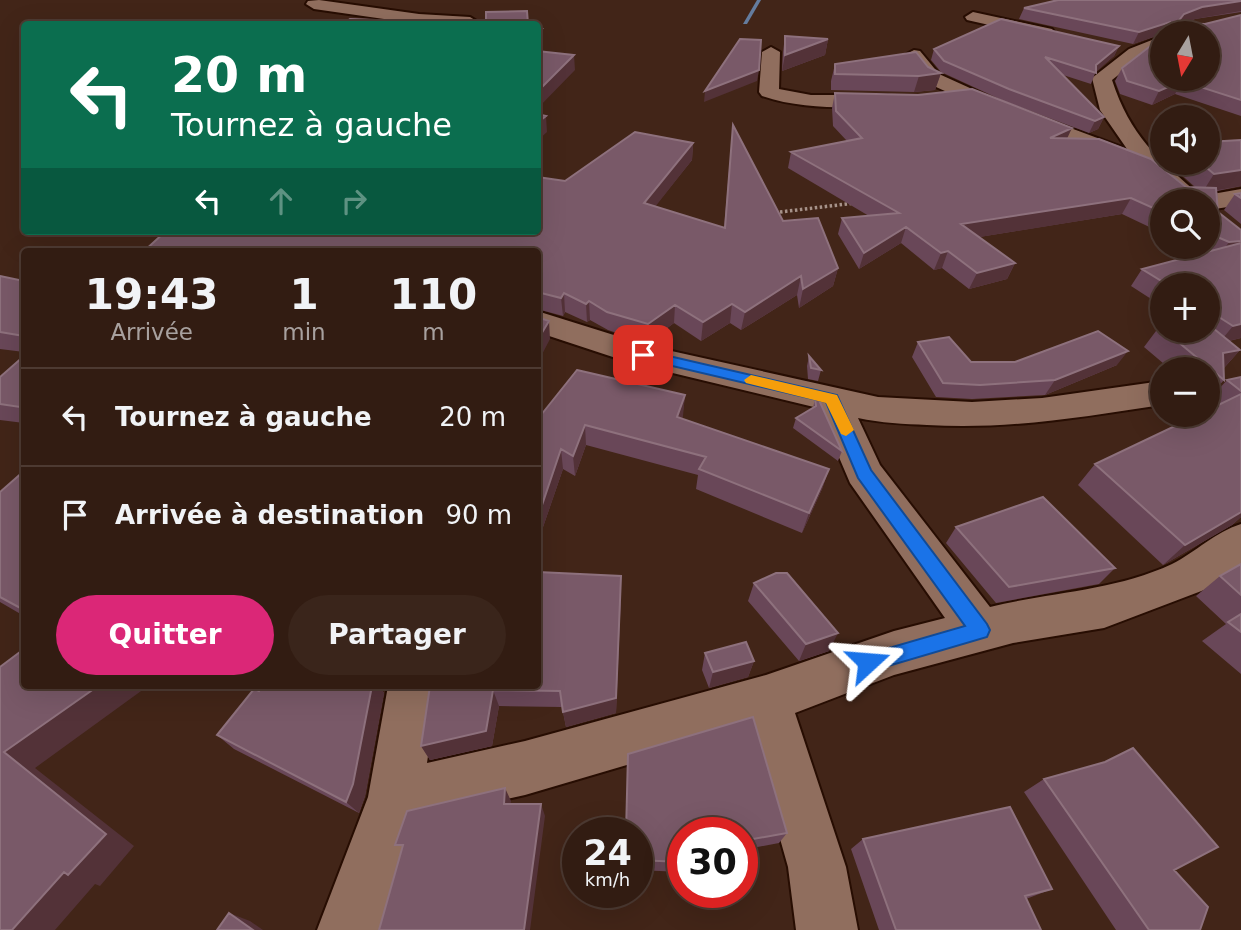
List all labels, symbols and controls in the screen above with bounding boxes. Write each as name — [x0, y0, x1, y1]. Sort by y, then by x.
north arrow — [1150, 21, 1220, 91]
map controls — [1150, 21, 1220, 427]
text: 20 m — [171, 47, 307, 104]
icon: left — [56, 49, 147, 140]
button: sound — [1150, 105, 1220, 175]
text: Tournez à gauche — [171, 106, 452, 144]
icon: left — [189, 182, 227, 220]
icon: ahead — [262, 182, 300, 220]
icon: right — [335, 182, 373, 220]
button: search — [1150, 189, 1220, 259]
text: 19:43 — [85, 270, 219, 319]
text: 1 — [289, 270, 319, 319]
text: 110 — [390, 270, 477, 319]
button: + — [1150, 273, 1220, 343]
text: Arrivée — [110, 319, 193, 345]
text: min — [282, 319, 326, 345]
text: m — [422, 319, 445, 345]
pin — [613, 325, 673, 385]
icon: arrive — [624, 336, 662, 374]
button: − — [1150, 357, 1220, 427]
icon: left — [56, 398, 94, 436]
text: Tournez à gauche — [115, 402, 372, 432]
text: 20 m — [439, 402, 506, 432]
icon: arrive — [56, 496, 94, 534]
text: Arrivée à destination — [115, 500, 424, 530]
text: 90 m — [445, 500, 512, 530]
button: Quitter — [56, 595, 274, 675]
button: Partager — [288, 595, 506, 675]
position arrow — [831, 625, 905, 699]
speed limit sign: 30 — [667, 817, 758, 908]
text: 24 — [583, 833, 632, 873]
text: km/h — [585, 869, 630, 890]

